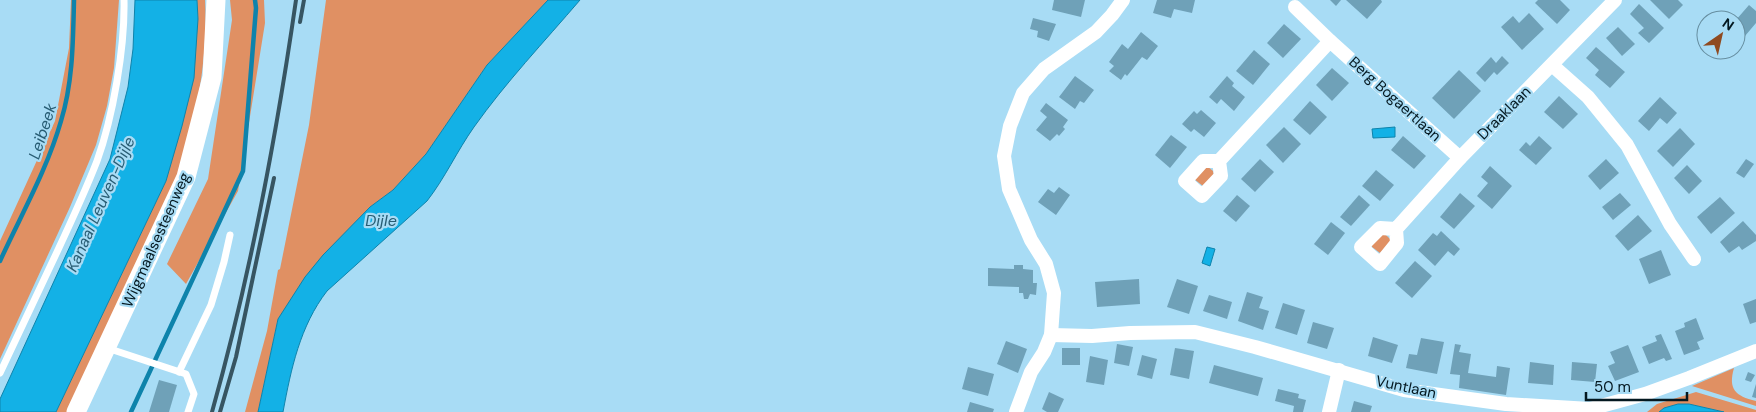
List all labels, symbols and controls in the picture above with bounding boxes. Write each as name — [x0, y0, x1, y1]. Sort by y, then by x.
north arrow — [1696, 10, 1746, 60]
text: N — [1719, 14, 1738, 35]
street label: Berg Bogaertlaan — [1345, 52, 1445, 146]
street label: Draaklaan — [1473, 82, 1535, 144]
water label: Leibeek — [24, 100, 62, 162]
water label: Kanaal Leuven-Dijle — [61, 133, 140, 275]
street label: Wijgmaalsesteenweg — [117, 169, 195, 311]
water label: Dijle — [365, 210, 397, 231]
scale bar — [1586, 370, 1687, 402]
street label: Vuntlaan — [1374, 371, 1438, 403]
text: 50 m — [1594, 377, 1631, 397]

